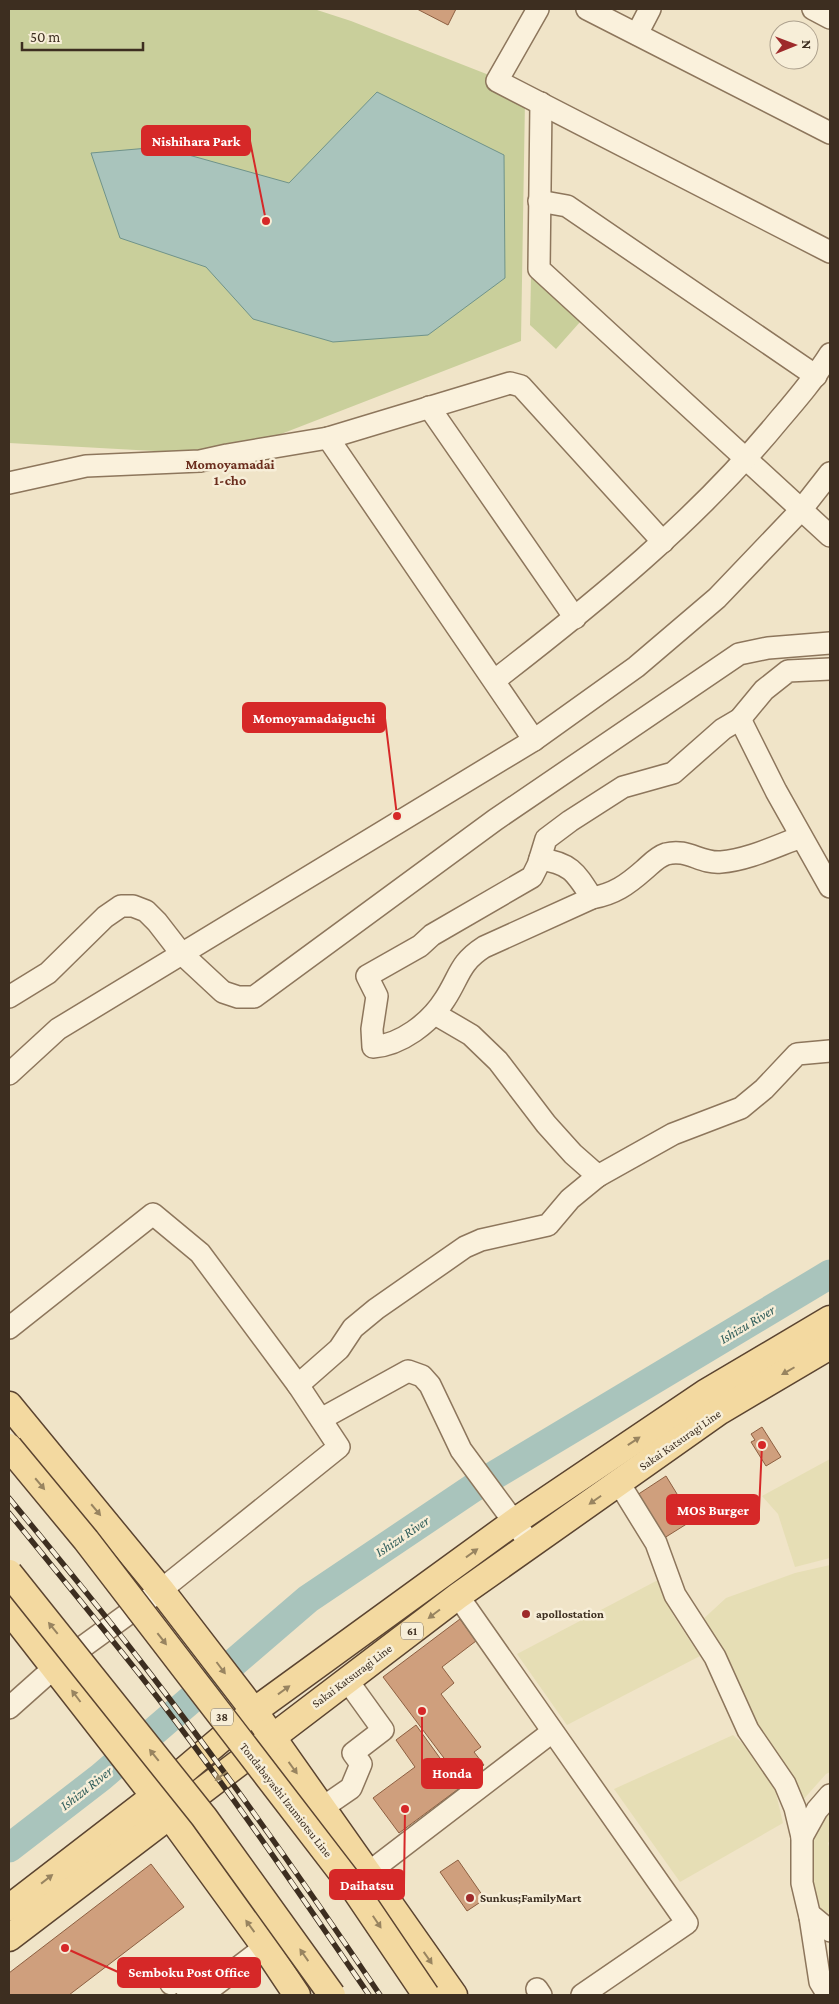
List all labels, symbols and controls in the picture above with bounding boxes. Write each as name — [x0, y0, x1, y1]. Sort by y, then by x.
scale bar — [22, 20, 144, 52]
north arrow — [769, 20, 819, 70]
text: 50 m — [30, 29, 60, 45]
text: N — [799, 40, 815, 50]
callout: Nishihara Park — [142, 126, 250, 155]
text: Nishihara Park — [152, 133, 241, 149]
district label: Momoyamadai 1-cho — [185, 456, 275, 488]
callout: Momoyamadaiguchi — [243, 703, 385, 732]
text: Momoyamadaiguchi — [253, 710, 375, 726]
water label: Ishizu River — [717, 1301, 778, 1347]
one-way arrow — [781, 1367, 796, 1375]
street label: Sakai Katsuragi Line — [636, 1407, 724, 1473]
one-way arrow — [627, 1436, 641, 1446]
one-way arrow — [34, 1478, 45, 1491]
one-way arrow — [588, 1495, 602, 1505]
callout: MOS Burger — [667, 1495, 759, 1524]
text: MOS Burger — [677, 1502, 749, 1518]
one-way arrow — [90, 1503, 101, 1516]
water label: Ishizu River — [372, 1512, 433, 1560]
one-way arrow — [465, 1548, 479, 1558]
place label: apollostation — [536, 1607, 604, 1621]
marker: apollostation — [520, 1608, 532, 1620]
one-way arrow — [428, 1609, 441, 1620]
one-way arrow — [48, 1622, 59, 1635]
road number: 61 — [401, 1622, 423, 1640]
one-way arrow — [157, 1632, 168, 1645]
street label: Sakai Katsuragi Line — [309, 1641, 395, 1711]
one-way arrow — [216, 1661, 227, 1674]
one-way arrow — [277, 1685, 290, 1696]
one-way arrow — [71, 1690, 82, 1703]
road number: 38 — [211, 1708, 233, 1725]
street label: Tondabayashi Izumiotsu Line — [237, 1740, 335, 1860]
one-way arrow — [149, 1749, 160, 1762]
callout: Honda — [422, 1759, 482, 1788]
one-way arrow — [288, 1761, 298, 1775]
water label: Ishizu River — [57, 1762, 116, 1813]
text: Honda — [432, 1765, 472, 1781]
one-way arrow — [214, 1771, 228, 1781]
callout: Daihatsu — [330, 1870, 404, 1899]
one-way arrow — [40, 1873, 53, 1884]
text: Daihatsu — [340, 1877, 394, 1893]
place label: Sunkus;FamilyMart — [480, 1891, 582, 1905]
marker: Sunkus;FamilyMart — [464, 1892, 476, 1904]
one-way arrow — [372, 1915, 382, 1929]
one-way arrow — [245, 1919, 255, 1933]
one-way arrow — [299, 1948, 309, 1962]
one-way arrow — [423, 1951, 433, 1964]
callout: Semboku Post Office — [118, 1958, 260, 1987]
text: Semboku Post Office — [128, 1964, 250, 1980]

